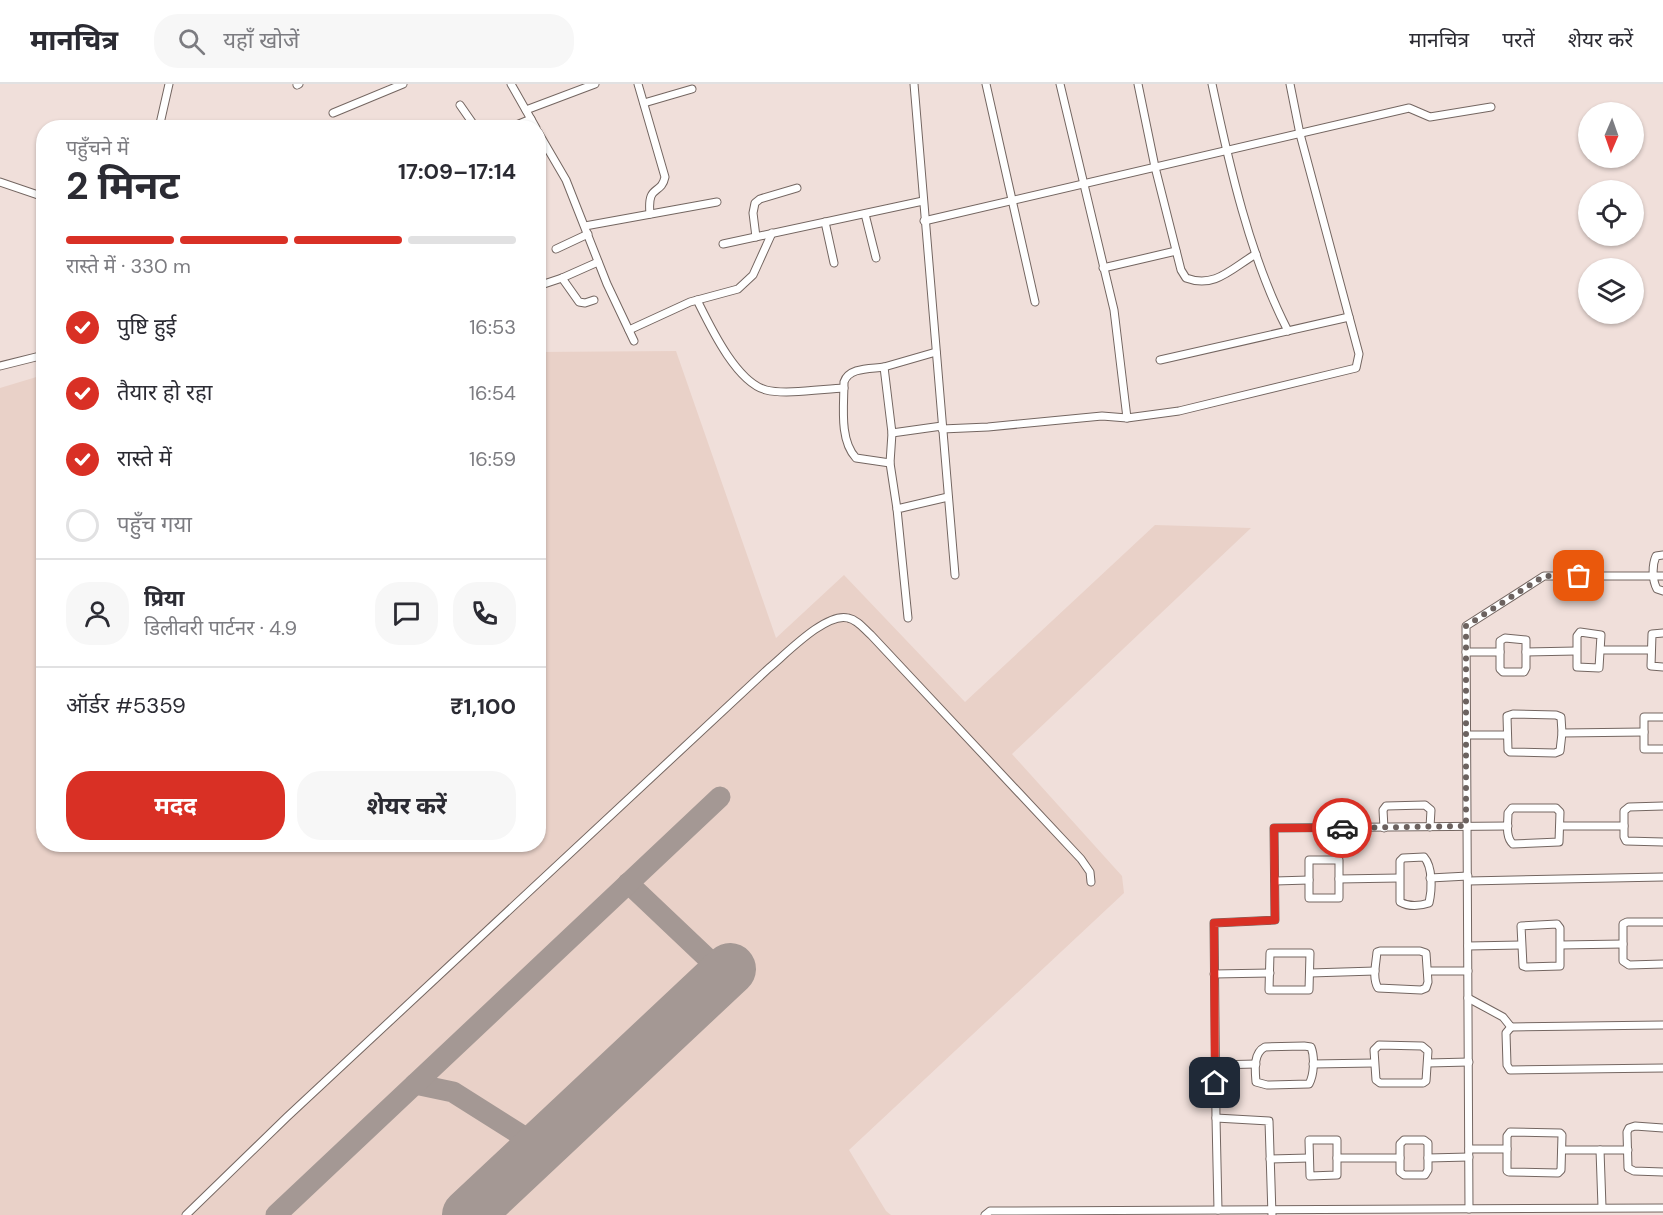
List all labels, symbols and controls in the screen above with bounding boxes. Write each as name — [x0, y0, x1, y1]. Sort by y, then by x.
search box — [154, 14, 574, 68]
text: मानचित्र — [30, 22, 118, 59]
icon: search — [175, 25, 208, 58]
text: यहाँ खोजें — [223, 26, 299, 55]
text: मानचित्र — [1409, 26, 1469, 54]
text: परतें — [1502, 26, 1535, 54]
text: शेयर करें — [1568, 26, 1633, 54]
north arrow — [1578, 102, 1644, 168]
map controls — [1578, 102, 1644, 324]
text: पहुँचने में — [66, 135, 129, 161]
text: 17:09–17:14 — [398, 157, 516, 186]
text: 2 मिनट — [66, 160, 180, 211]
button: locate — [1578, 180, 1644, 246]
text: रास्ते में · 330 m — [66, 253, 191, 279]
button: layers — [1578, 258, 1644, 324]
icon: check — [66, 311, 99, 344]
text: पुष्टि हुई — [117, 312, 176, 341]
text: 16:53 — [469, 314, 516, 340]
icon: check — [66, 377, 99, 410]
text: तैयार हो रहा — [117, 378, 212, 407]
text: 16:54 — [469, 380, 516, 406]
icon: check — [66, 443, 99, 476]
text: रास्ते में — [117, 444, 172, 473]
text: 16:59 — [469, 446, 516, 472]
text: पहुँच गया — [117, 510, 192, 539]
pin — [1553, 550, 1604, 601]
icon: bag — [1562, 559, 1595, 592]
button: person — [66, 582, 129, 645]
button: chat — [375, 582, 438, 645]
button: phone — [453, 582, 516, 645]
text: प्रिया — [144, 584, 184, 613]
text: डिलीवरी पार्टनर · 4.9 — [144, 615, 297, 641]
text: ऑर्डर #5359 — [66, 691, 186, 720]
text: ₹1,100 — [450, 692, 516, 721]
button: मदद — [66, 771, 285, 840]
button: शेयर करें — [297, 771, 516, 840]
courier — [1312, 798, 1372, 858]
icon: car — [1326, 812, 1359, 845]
pin — [1189, 1057, 1240, 1108]
icon: home — [1198, 1066, 1231, 1099]

